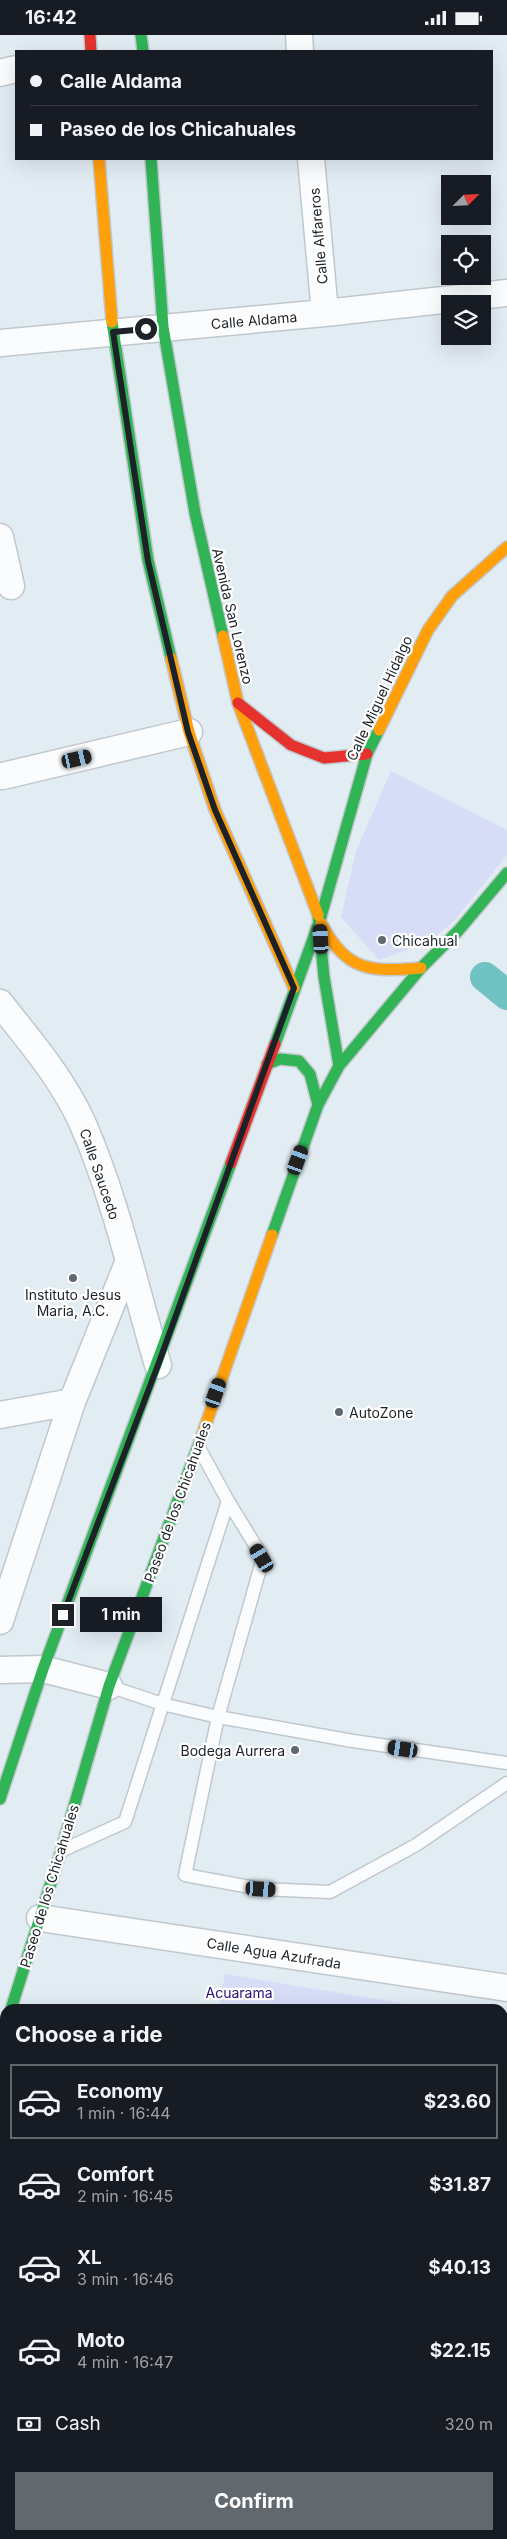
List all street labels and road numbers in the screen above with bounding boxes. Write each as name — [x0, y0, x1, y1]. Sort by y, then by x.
street label: Calle Alfareros — [305, 187, 331, 285]
street label: Calle Aldama — [210, 308, 298, 332]
street label: Avenida San Lorenzo — [209, 546, 257, 686]
street label: Calle Miguel Hidalgo — [343, 633, 415, 763]
street label: Calle Saucedo — [76, 1126, 124, 1222]
street label: Paseo de los Chicahuales — [140, 1419, 214, 1585]
street label: Paseo de los Chicahuales — [16, 1802, 82, 1970]
street label: Calle Agua Azufrada — [206, 1934, 342, 1972]

